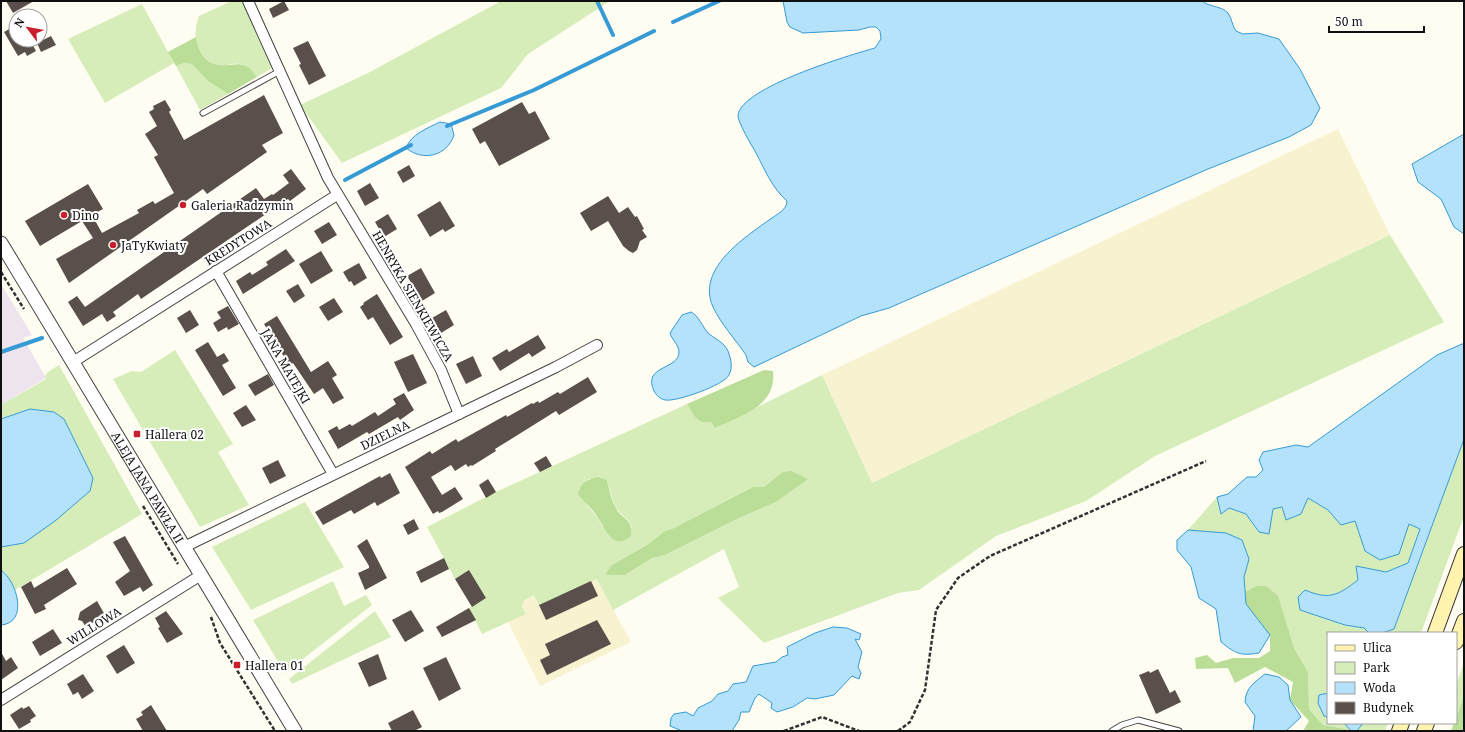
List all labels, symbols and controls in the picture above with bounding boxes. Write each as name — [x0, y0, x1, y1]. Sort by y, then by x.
north arrow — [8, 8, 48, 48]
scale bar — [1329, 8, 1424, 34]
text: 50 m — [1335, 13, 1363, 30]
text: N — [10, 15, 28, 30]
place label: Galeria Radzymin — [191, 197, 294, 214]
marker: Galeria Radzymin — [178, 200, 188, 210]
place label: Dino — [72, 207, 99, 224]
marker: Dino — [59, 210, 69, 220]
street label: KREDYTOWA — [201, 214, 275, 269]
street label: HENRYKA SIENKIEWICZA — [368, 227, 458, 365]
place label: JaTyKwiaty — [120, 237, 186, 254]
marker: JaTyKwiaty — [108, 240, 118, 250]
street label: JANA MATEJKI — [257, 324, 314, 407]
street label: DZIELNA — [358, 416, 413, 454]
place label: Hallera 02 — [145, 426, 204, 443]
street label: ALEJA JANA PAWŁA II — [108, 428, 188, 546]
marker: Hallera 02 — [132, 429, 142, 439]
street label: WILLOWA — [64, 602, 125, 649]
legend — [1327, 632, 1457, 724]
text: Ulica — [1363, 639, 1392, 656]
place label: Hallera 01 — [245, 657, 304, 674]
text: Park — [1363, 659, 1391, 676]
marker: Hallera 01 — [232, 660, 242, 670]
text: Woda — [1363, 679, 1396, 696]
text: Budynek — [1363, 699, 1415, 716]

